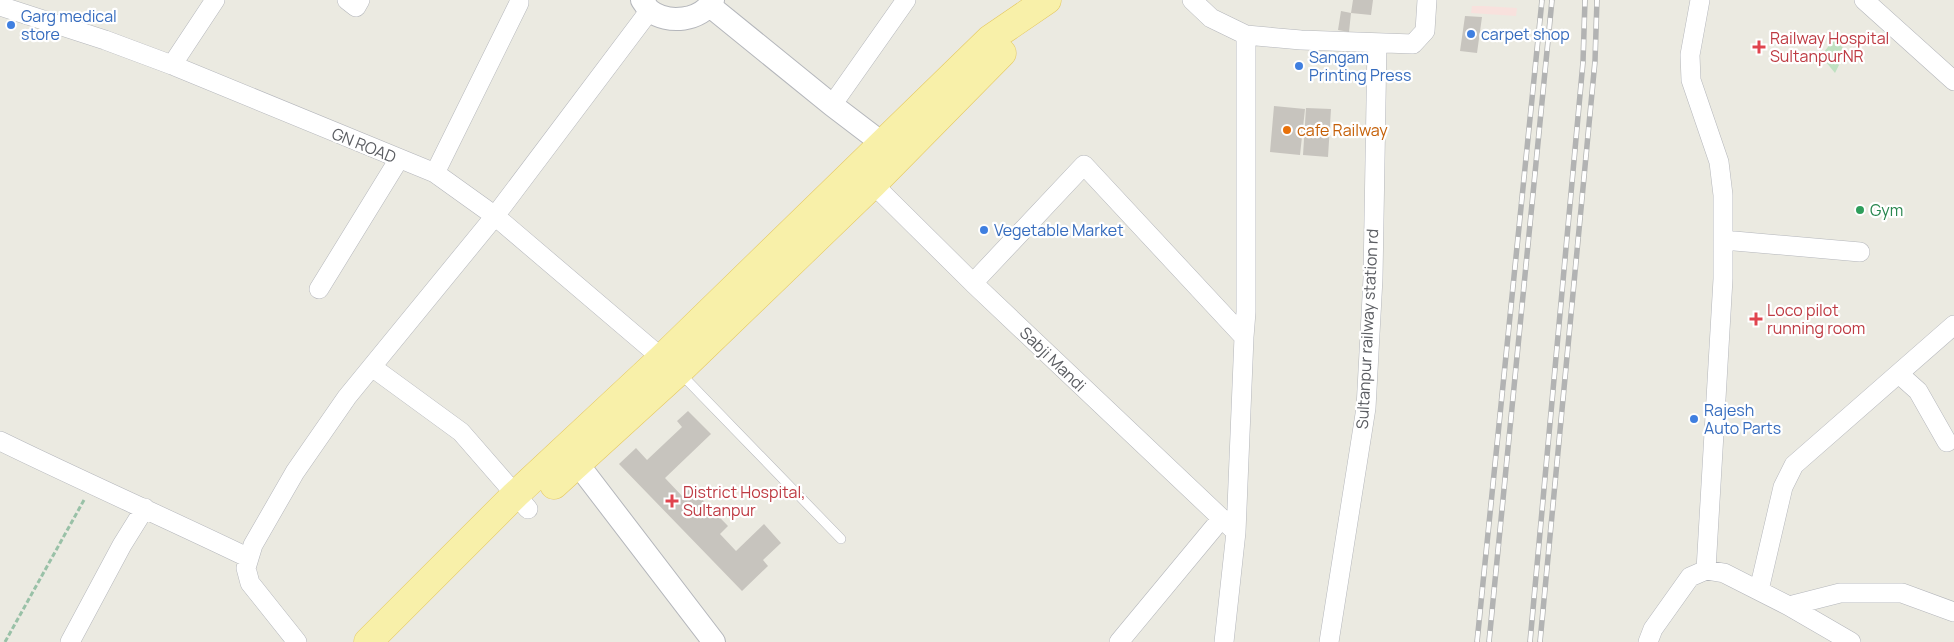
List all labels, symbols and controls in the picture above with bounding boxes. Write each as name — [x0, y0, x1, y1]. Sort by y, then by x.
place label: Garg medical store — [21, 5, 117, 45]
marker: Garg medical store — [5, 19, 17, 31]
place label: carpet shop — [1481, 23, 1570, 45]
place label: Railway Hospital SultanpurNR — [1770, 27, 1889, 67]
marker: carpet shop — [1465, 28, 1477, 40]
marker: Railway Hospital SultanpurNR — [1752, 40, 1766, 54]
place label: Sangam Printing Press — [1309, 46, 1411, 86]
marker: Sangam Printing Press — [1293, 60, 1305, 72]
place label: cafe Railway — [1297, 119, 1388, 141]
street label: GN ROAD — [329, 122, 400, 168]
marker: cafe Railway — [1281, 124, 1293, 136]
place label: Gym — [1870, 199, 1903, 221]
marker: Gym — [1854, 204, 1866, 216]
place label: Vegetable Market — [994, 219, 1124, 241]
marker: Vegetable Market — [978, 224, 990, 236]
street label: Sultanpur railway station rd — [1351, 228, 1383, 430]
place label: Loco pilot running room — [1767, 299, 1865, 339]
marker: Loco pilot running room — [1749, 312, 1763, 326]
street label: Sabji Mandi — [1015, 322, 1091, 396]
place label: Rajesh Auto Parts — [1704, 399, 1781, 439]
marker: Rajesh Auto Parts — [1688, 413, 1700, 425]
place label: District Hospital, Sultanpur — [683, 481, 805, 521]
marker: District Hospital, Sultanpur — [665, 494, 679, 508]

